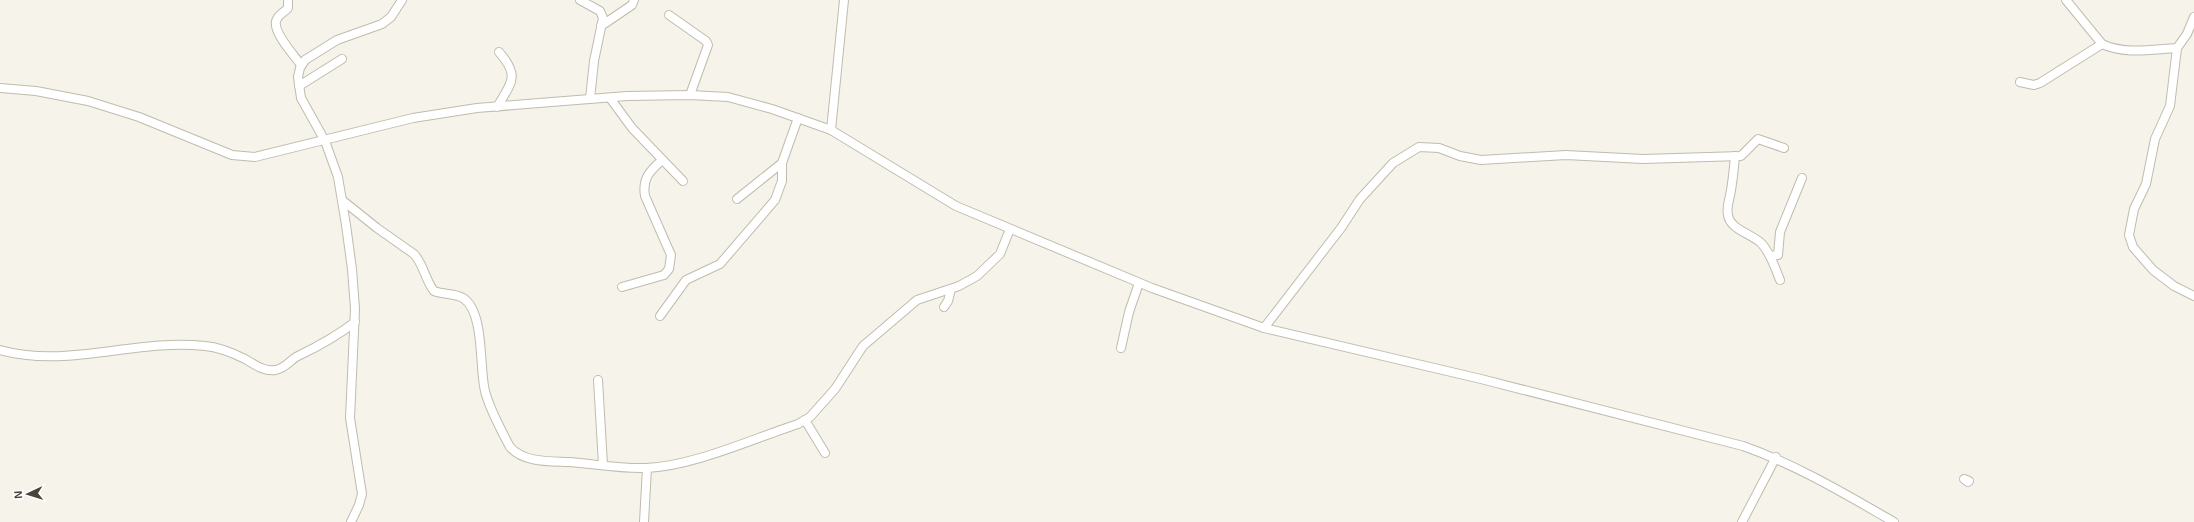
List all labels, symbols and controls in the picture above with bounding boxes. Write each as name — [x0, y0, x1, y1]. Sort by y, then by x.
north arrow — [8, 474, 48, 514]
text: N — [12, 490, 24, 499]

